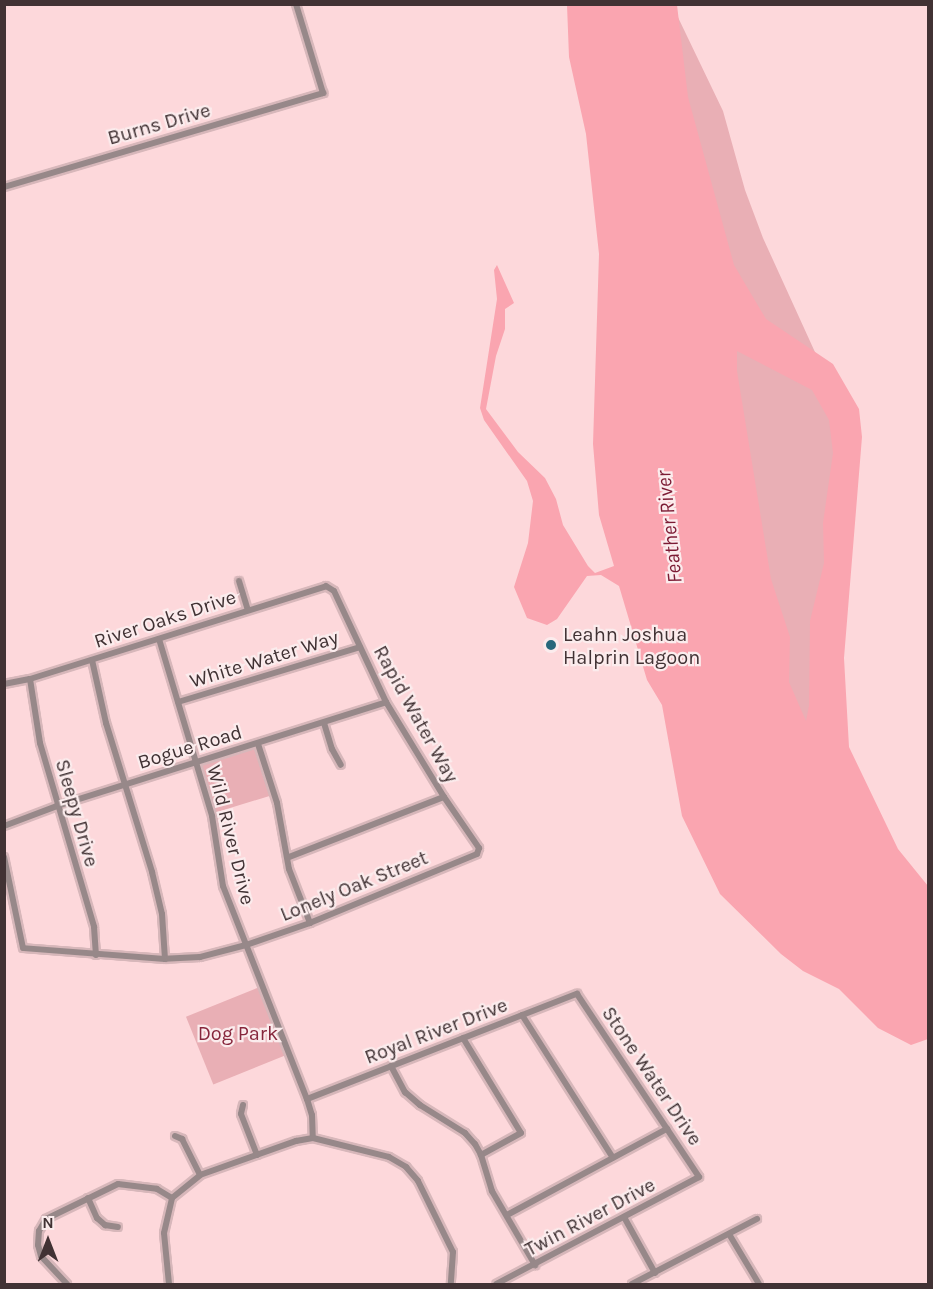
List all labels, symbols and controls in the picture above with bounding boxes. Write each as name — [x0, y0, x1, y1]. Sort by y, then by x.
street label: Burns Drive — [105, 98, 213, 150]
water label: Feather River — [651, 469, 687, 585]
street label: River Oaks Drive — [91, 585, 239, 653]
place label: Leahn Joshua Halprin Lagoon — [563, 622, 700, 669]
street label: White Water Way — [187, 625, 341, 693]
marker: Leahn Joshua Halprin Lagoon — [544, 638, 558, 652]
street label: Rapid Water Way — [368, 641, 464, 787]
street label: Bogue Road — [135, 720, 245, 774]
street label: Sleepy Drive — [50, 756, 104, 870]
street label: Wild River Drive — [202, 763, 260, 907]
street label: Lonely Oak Street — [277, 845, 431, 927]
street label: Royal River Drive — [361, 993, 511, 1069]
street label: Stone Water Drive — [597, 1002, 707, 1150]
park label: Dog Park — [198, 1021, 278, 1045]
street label: Twin River Drive — [521, 1173, 659, 1261]
north arrow — [18, 1211, 78, 1271]
text: N — [42, 1213, 54, 1232]

